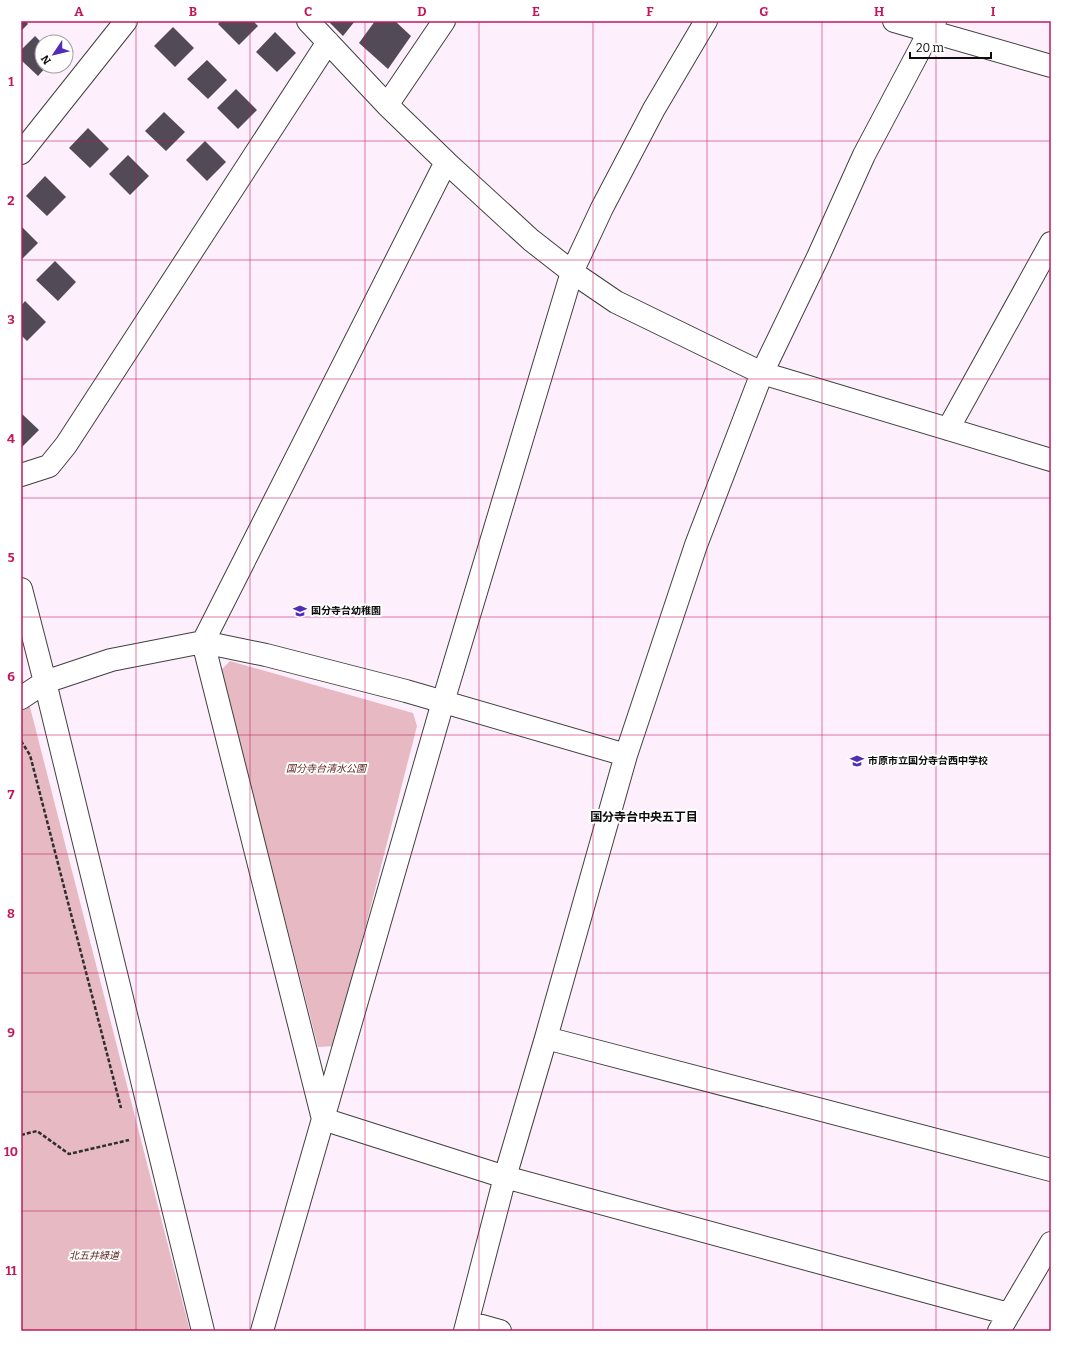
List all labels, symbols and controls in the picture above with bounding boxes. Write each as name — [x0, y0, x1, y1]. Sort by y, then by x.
text: A — [74, 4, 84, 19]
text: B — [189, 4, 197, 19]
text: C — [304, 4, 312, 19]
text: D — [417, 4, 427, 19]
text: E — [532, 4, 540, 19]
text: F — [646, 4, 654, 19]
text: G — [759, 4, 769, 19]
text: H — [874, 4, 884, 19]
text: I — [991, 4, 996, 19]
north arrow — [34, 34, 74, 74]
scale bar — [910, 34, 991, 60]
text: 20 m — [916, 41, 945, 55]
text: N — [38, 52, 54, 67]
text: 1 — [8, 74, 14, 89]
text: 2 — [7, 193, 15, 208]
text: 3 — [7, 312, 15, 327]
text: 4 — [7, 431, 15, 446]
text: 5 — [7, 550, 15, 565]
school or university icon: 国分寺台幼稚園 — [292, 603, 308, 619]
place label: 国分寺台幼稚園 — [311, 605, 381, 617]
text: 6 — [7, 669, 15, 684]
school or university icon: 市原市立国分寺台西中学校 — [849, 753, 865, 769]
place label: 市原市立国分寺台西中学校 — [868, 755, 988, 767]
park label: 国分寺台清水公園 — [286, 763, 368, 775]
text: 7 — [8, 787, 15, 802]
district label: 国分寺台中央五丁目 — [590, 810, 698, 824]
text: 8 — [7, 906, 15, 921]
text: 9 — [7, 1025, 15, 1040]
text: 10 — [4, 1144, 18, 1159]
park label: 北五井緑道 — [69, 1250, 121, 1262]
text: 11 — [5, 1263, 17, 1278]

